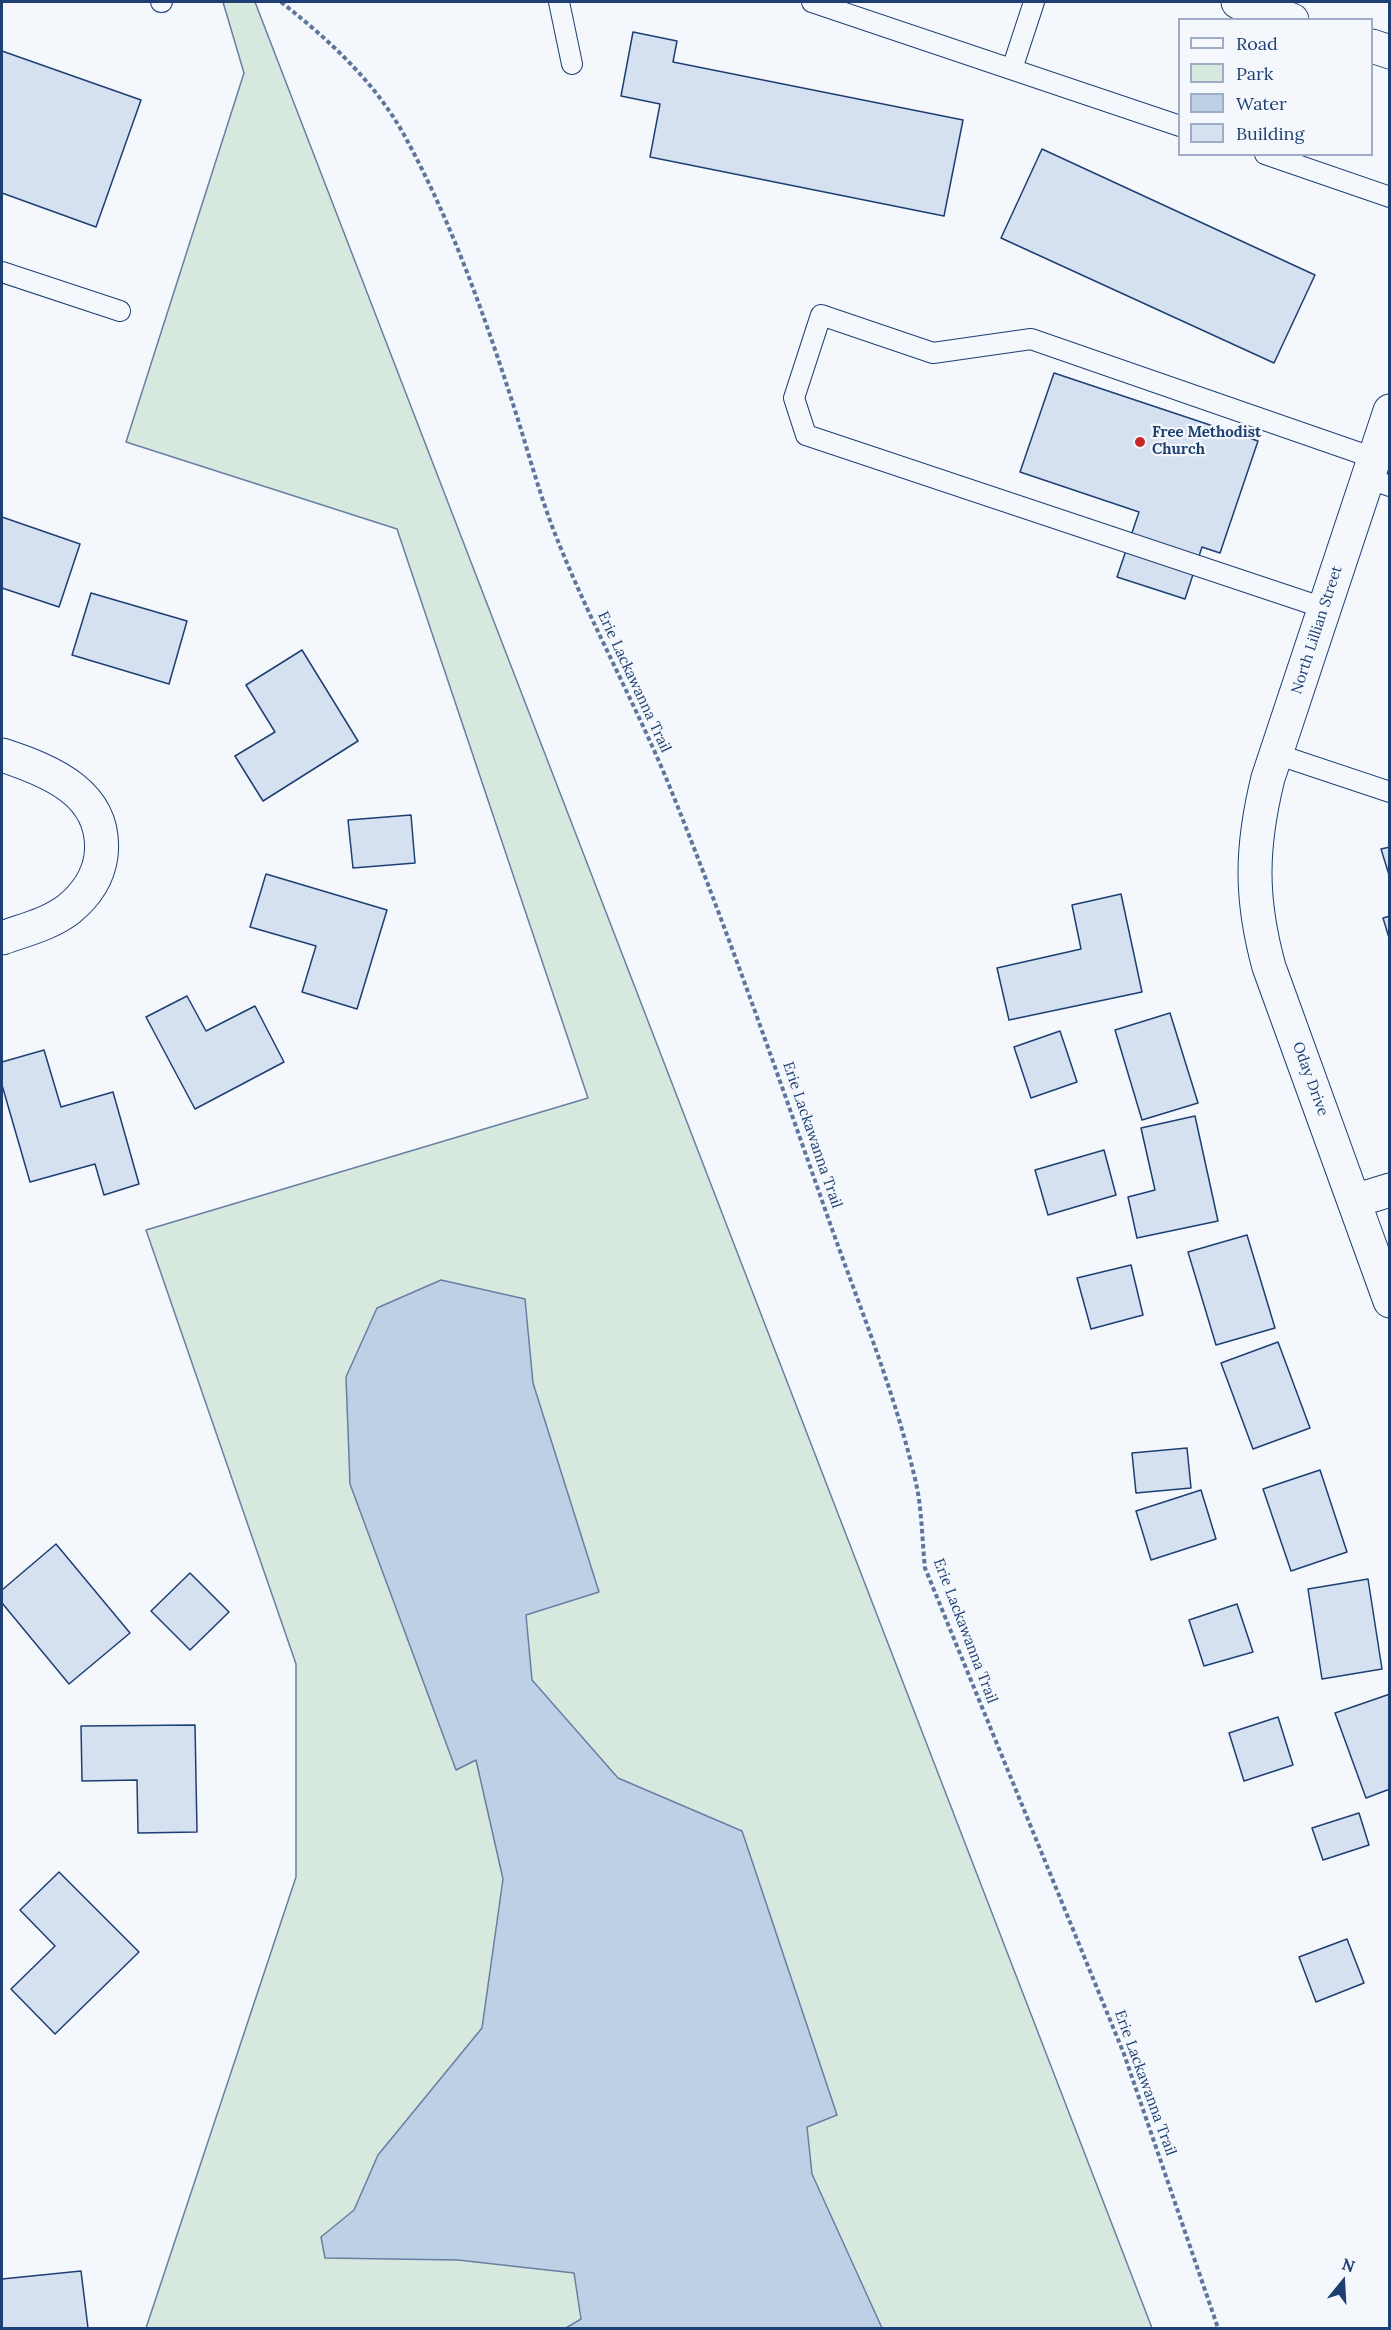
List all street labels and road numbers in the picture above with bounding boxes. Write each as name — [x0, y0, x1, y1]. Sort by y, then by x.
street label: North Lillian Street — [1288, 564, 1346, 696]
street label: Erie Lackawanna Trail — [593, 609, 675, 755]
street label: Oday Drive — [1288, 1039, 1332, 1119]
street label: Erie Lackawanna Trail — [778, 1059, 846, 1211]
street label: Erie Lackawanna Trail — [929, 1556, 1001, 1706]
street label: Erie Lackawanna Trail — [1110, 2008, 1180, 2158]

